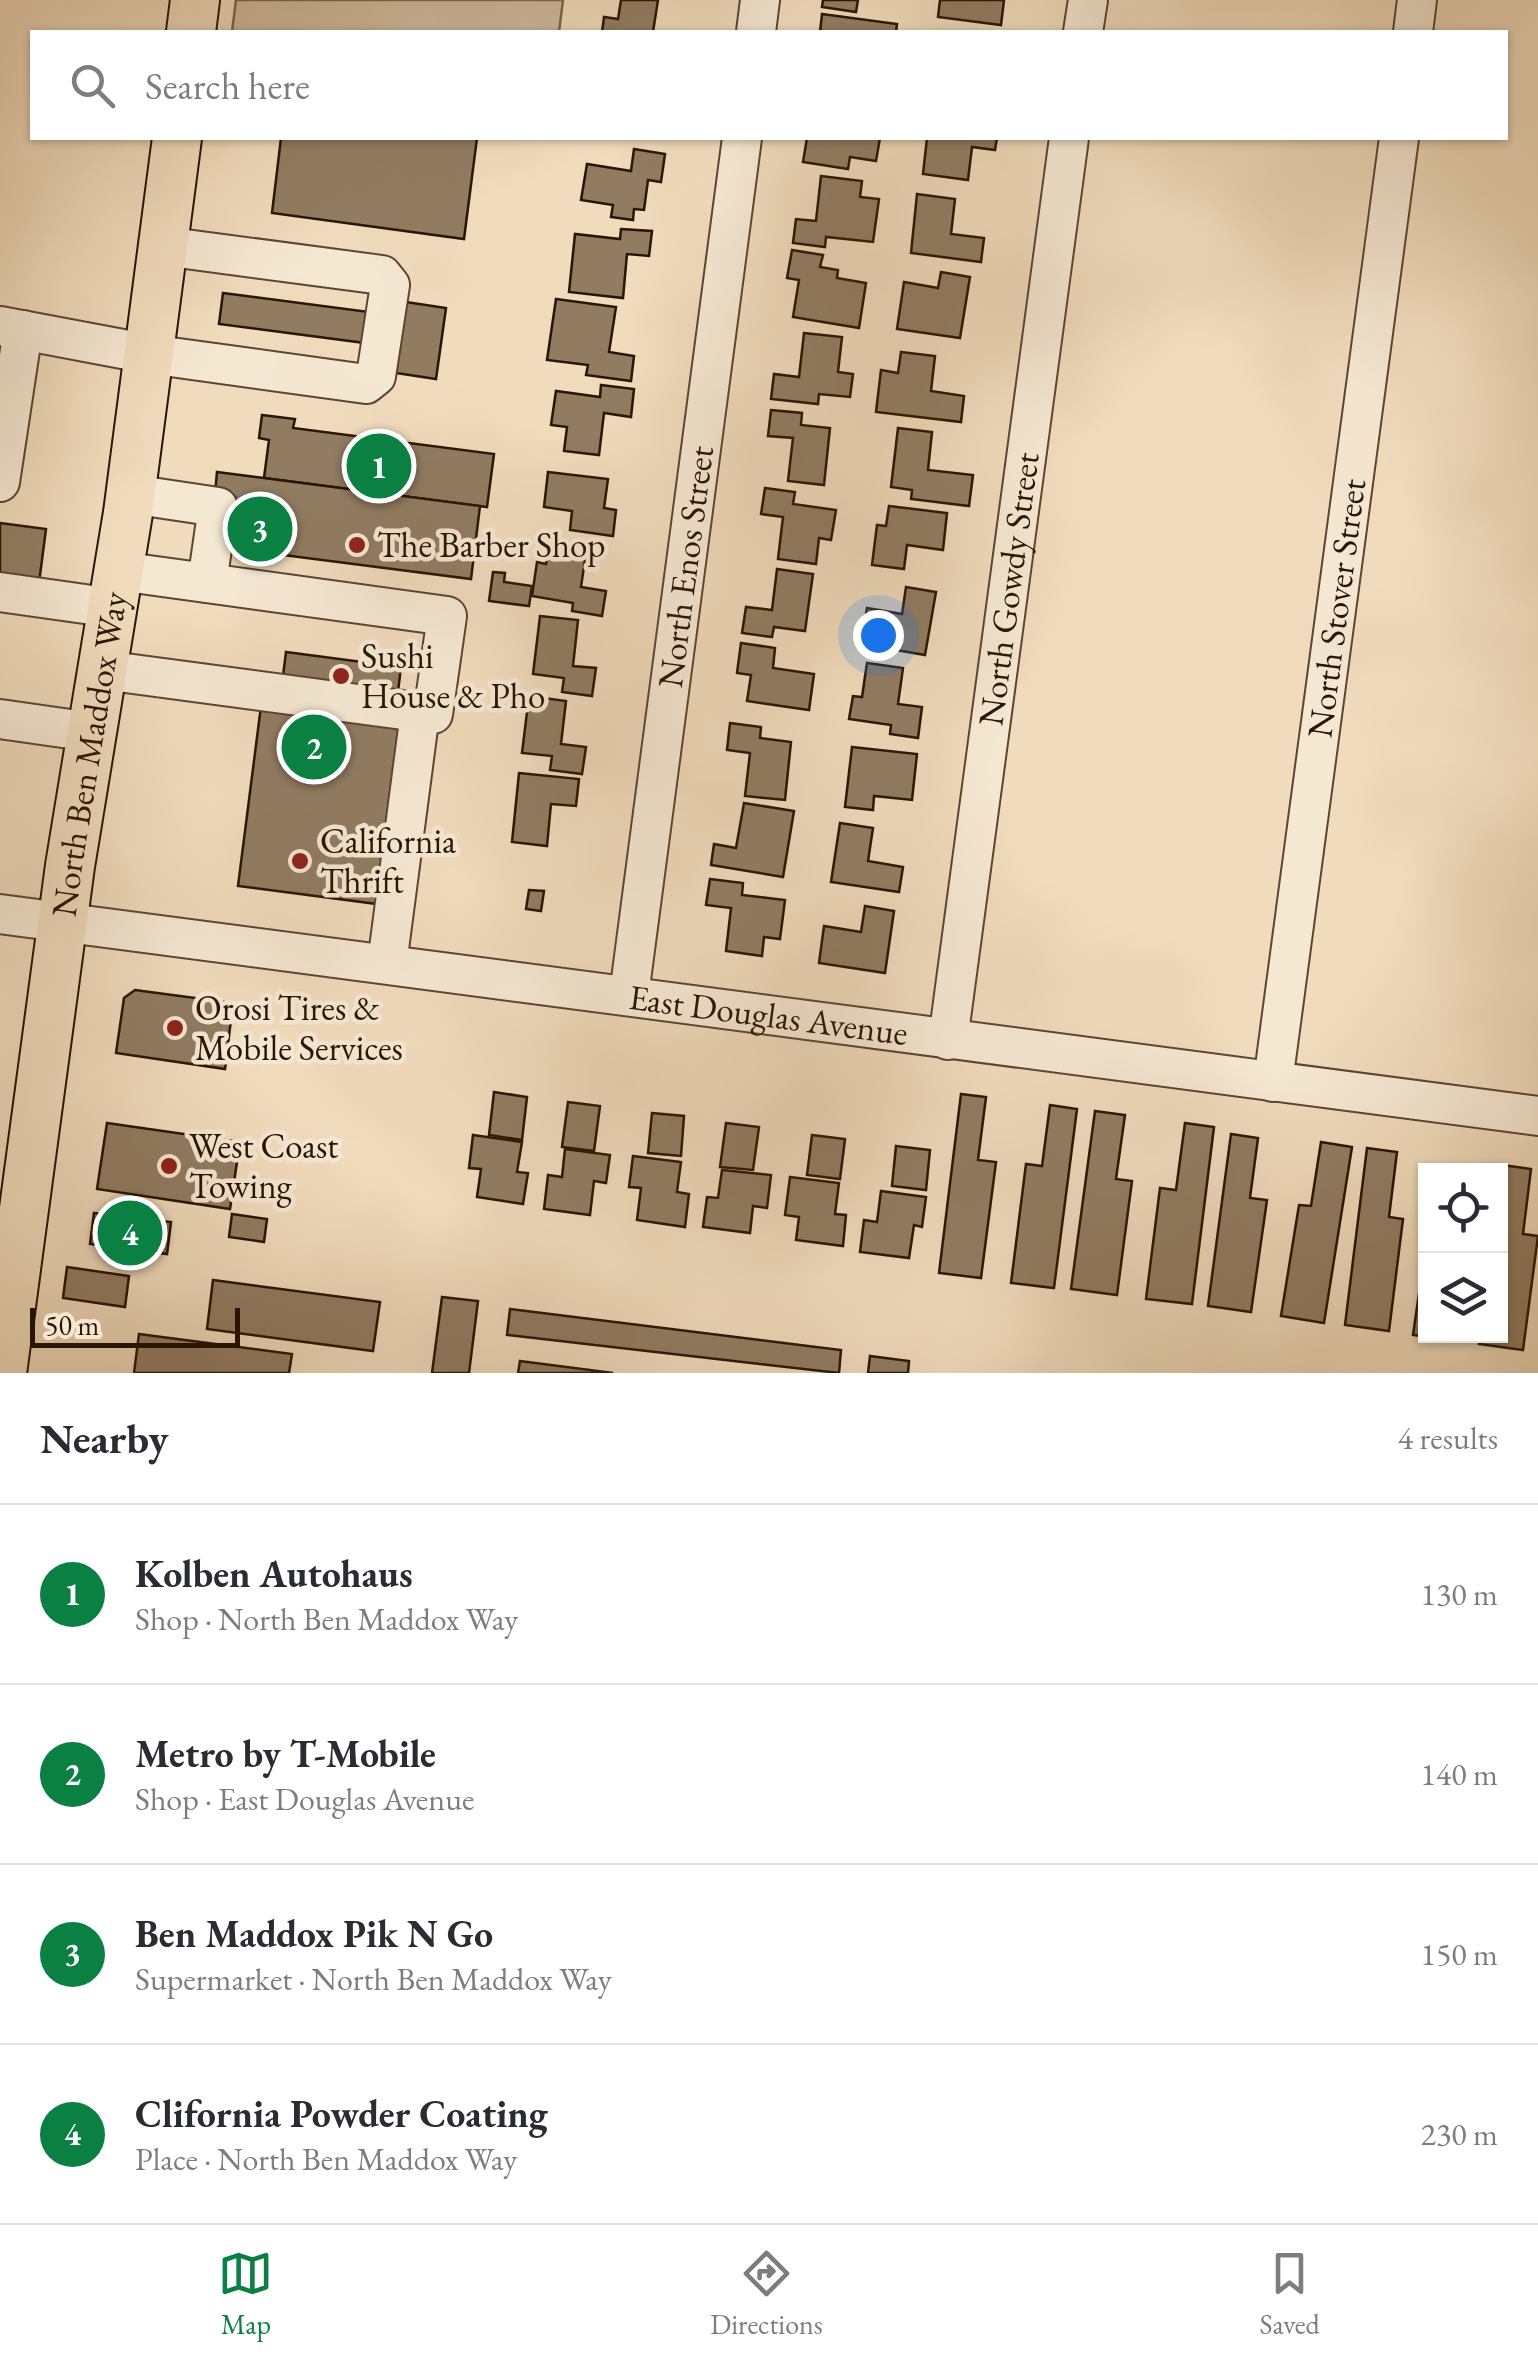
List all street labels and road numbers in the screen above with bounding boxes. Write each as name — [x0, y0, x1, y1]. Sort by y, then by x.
street label: North Enos Street — [647, 443, 723, 690]
street label: North Gowdy Street — [967, 450, 1049, 728]
street label: North Stover Street — [1296, 476, 1375, 740]
street label: North Ben Maddox Way — [40, 588, 137, 919]
street label: East Douglas Avenue — [626, 974, 911, 1055]

